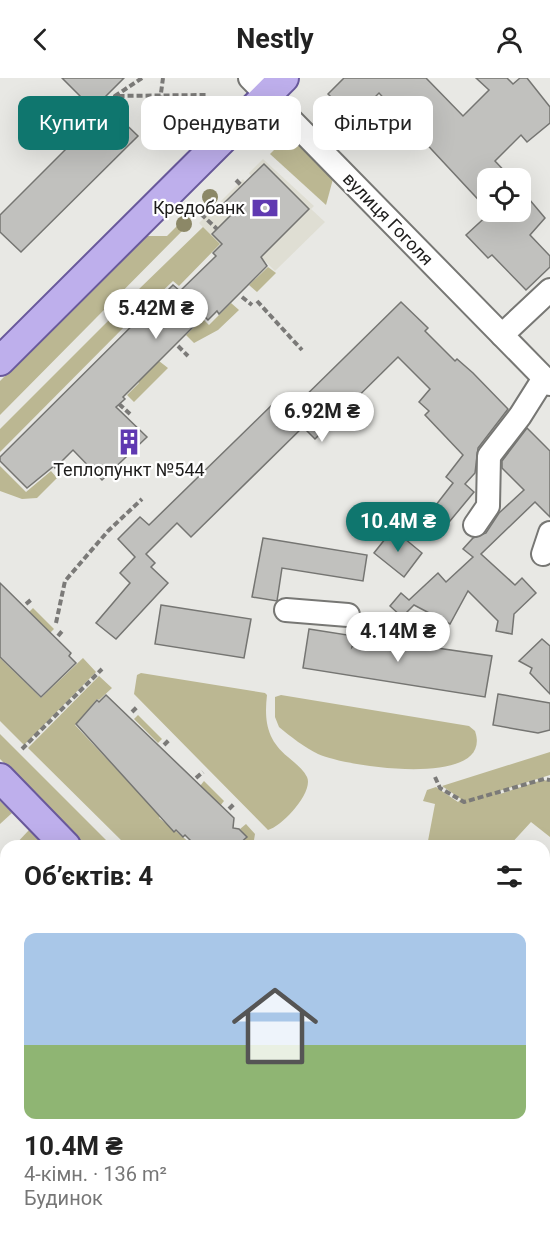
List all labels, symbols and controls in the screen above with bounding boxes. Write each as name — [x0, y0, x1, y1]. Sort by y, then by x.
icon: back — [24, 23, 57, 56]
text: Nestly — [236, 23, 314, 55]
icon: person — [493, 23, 526, 56]
chip: Купити — [18, 96, 129, 150]
chip: Орендувати — [141, 96, 301, 150]
chip: Фільтри — [313, 96, 433, 150]
street label: вулиця Гоголя — [339, 168, 438, 269]
map controls — [477, 168, 531, 222]
button: locate — [477, 168, 531, 222]
bank icon: Кредобанк — [250, 193, 280, 223]
place label: Кредобанк — [153, 197, 245, 218]
pin: 5.42M ₴ — [101, 289, 211, 340]
text: 5.42M ₴ — [118, 296, 194, 320]
pin: 6.92M ₴ — [267, 392, 377, 443]
text: 6.92M ₴ — [284, 399, 360, 423]
building icon: Теплопункт №544 — [114, 427, 144, 457]
place label: Теплопункт №544 — [53, 459, 205, 480]
pin: 10.4M ₴ — [343, 502, 453, 553]
text: 10.4M ₴ — [360, 509, 436, 533]
pin: 4.14M ₴ — [343, 612, 453, 663]
text: 4.14M ₴ — [360, 619, 436, 643]
icon: filters — [493, 860, 526, 893]
text: Об’єктів: 4 — [24, 861, 153, 891]
icon: home — [221, 972, 329, 1080]
text: 10.4M ₴ — [24, 1131, 123, 1161]
text: 4-кімн. · 136 m² — [24, 1162, 167, 1186]
text: Будинок — [24, 1186, 103, 1210]

